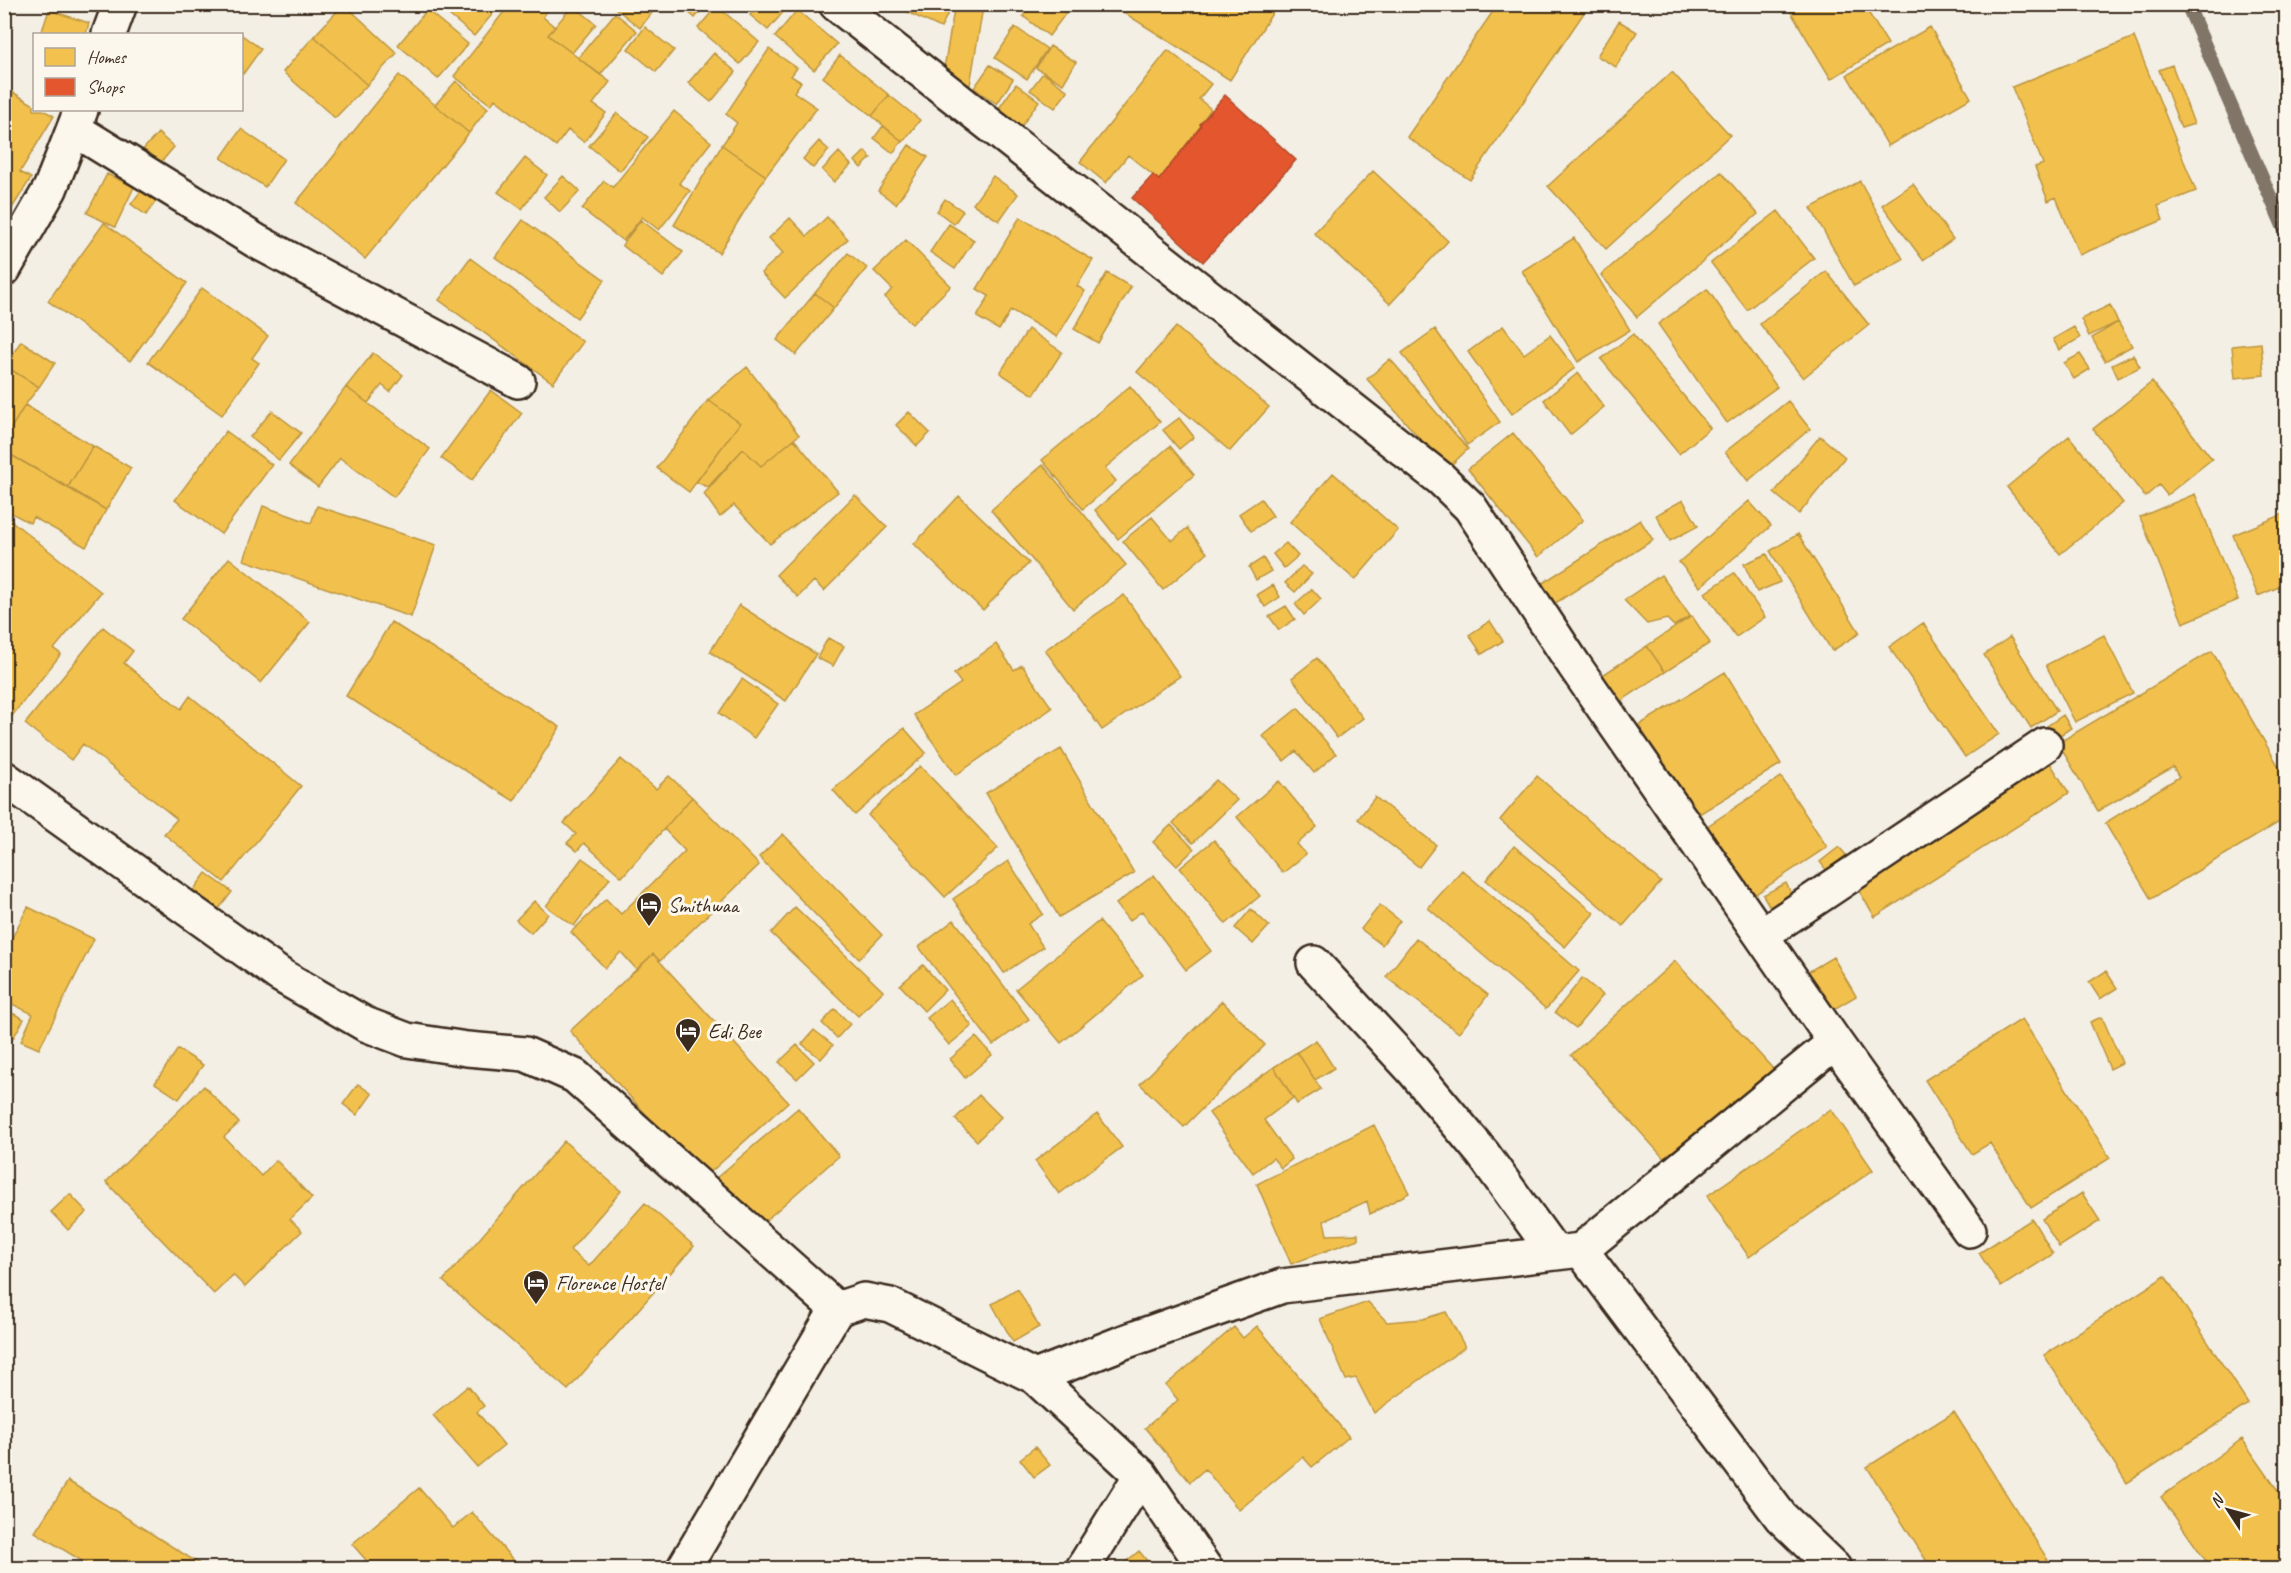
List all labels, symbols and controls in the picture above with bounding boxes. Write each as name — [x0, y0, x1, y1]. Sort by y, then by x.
legend — [33, 33, 243, 111]
text: Homes — [87, 46, 127, 68]
text: Shops — [87, 76, 126, 98]
hotel icon: Smithwaa — [634, 890, 664, 928]
place label: Smithwaa — [668, 892, 741, 918]
hotel icon: Edi Bee — [673, 1016, 703, 1054]
place label: Edi Bee — [708, 1018, 762, 1044]
hotel icon: Florence Hostel — [521, 1268, 551, 1306]
place label: Florence Hostel — [556, 1270, 667, 1296]
north arrow — [2198, 1480, 2258, 1540]
text: N — [2206, 1489, 2229, 1512]

